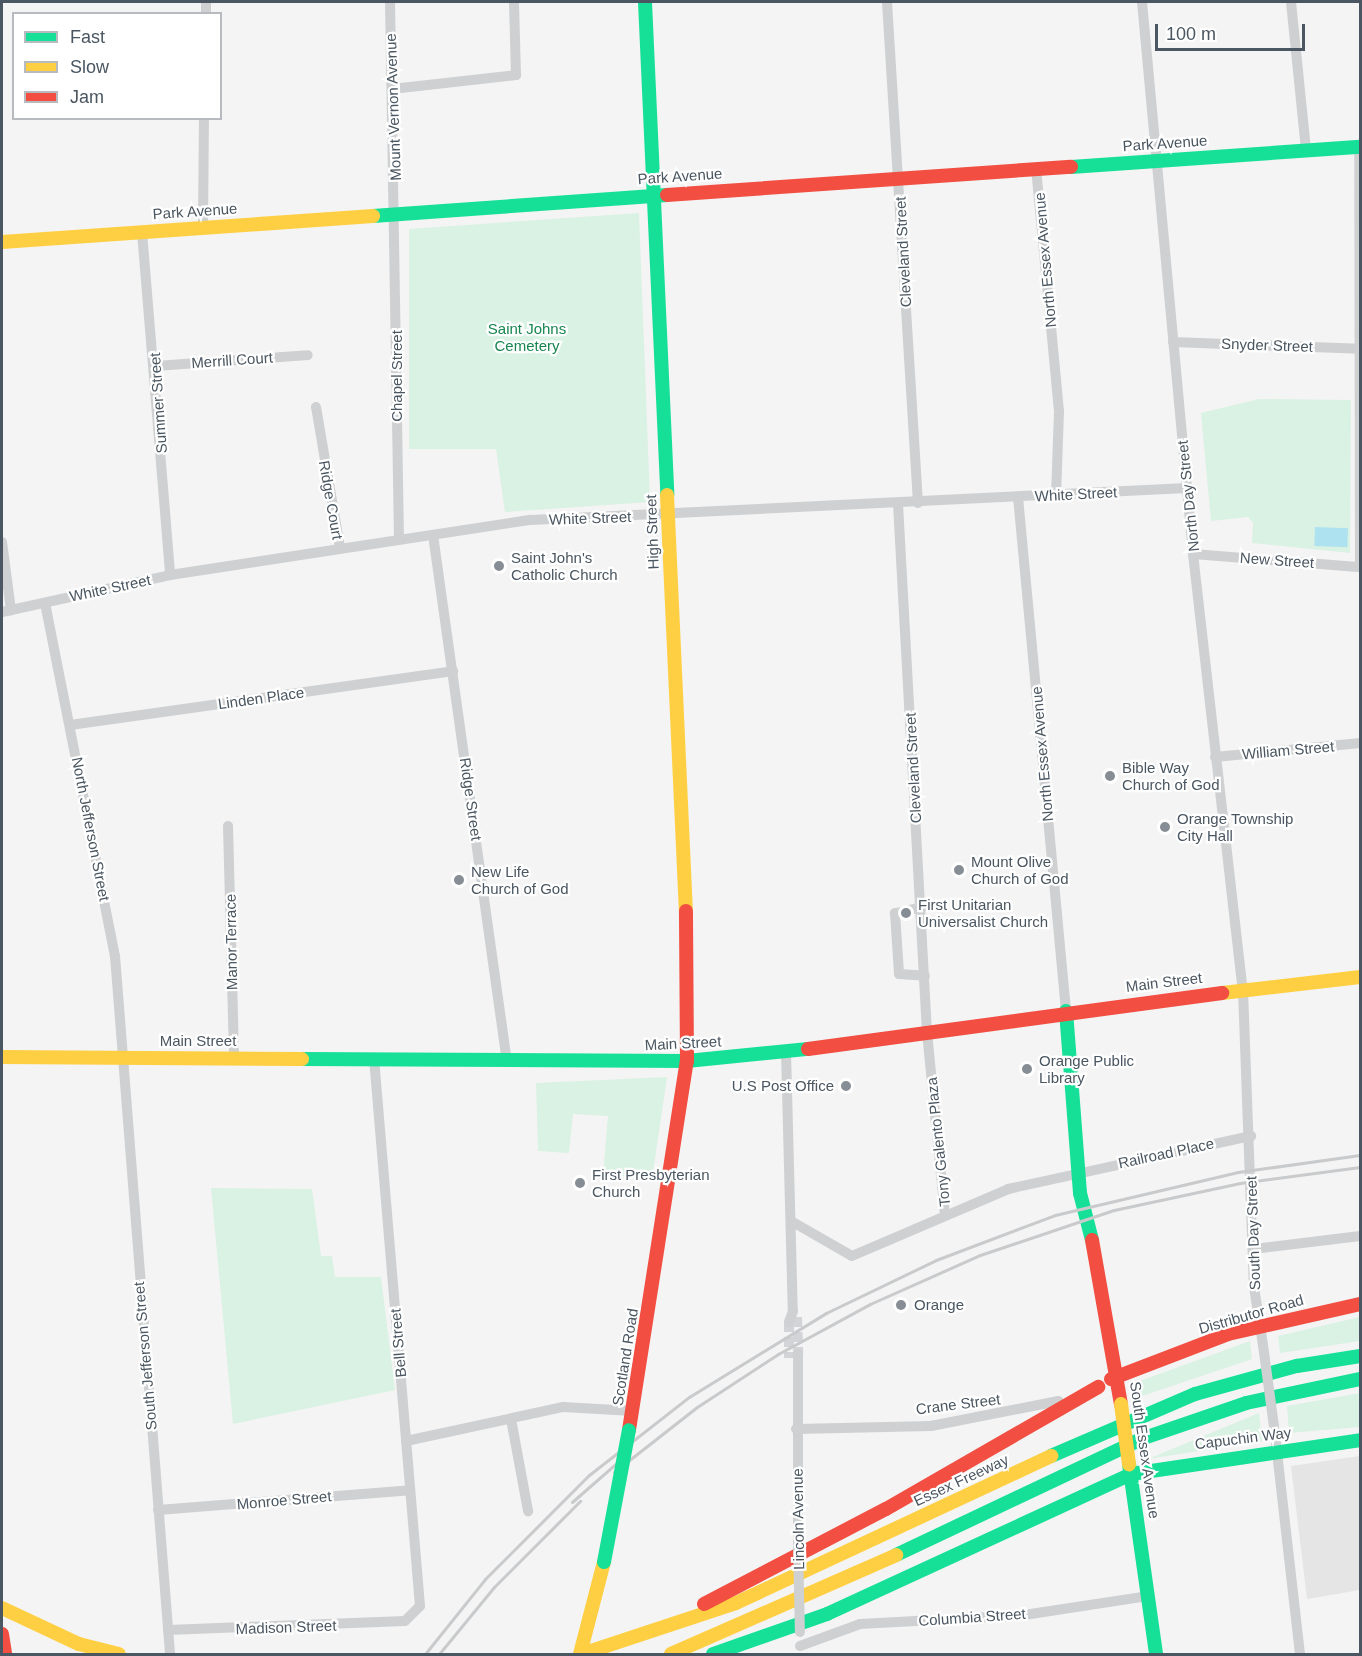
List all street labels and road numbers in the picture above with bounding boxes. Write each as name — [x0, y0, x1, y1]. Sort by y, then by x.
street label: Mount Vernon Avenue — [381, 33, 405, 181]
street label: Park Avenue — [1122, 131, 1208, 155]
street label: Park Avenue — [637, 164, 723, 188]
street label: North Essex Avenue — [1030, 191, 1060, 329]
street label: Cleveland Street — [891, 196, 915, 308]
street label: Park Avenue — [152, 199, 238, 223]
street label: Chapel Street — [388, 330, 406, 422]
street label: Snyder Street — [1221, 334, 1313, 356]
street label: Merrill Court — [191, 348, 273, 372]
street label: Summer Street — [146, 352, 170, 454]
street label: North Day Street — [1173, 440, 1203, 552]
street label: Ridge Court — [315, 459, 347, 541]
street label: White Street — [1034, 483, 1118, 505]
street label: High Street — [642, 494, 662, 570]
street label: White Street — [548, 508, 632, 528]
street label: New Street — [1239, 548, 1315, 572]
street label: White Street — [68, 571, 152, 605]
street label: Linden Place — [217, 683, 305, 713]
street label: North Essex Avenue — [1027, 685, 1057, 823]
street label: Cleveland Street — [901, 712, 925, 824]
street label: William Street — [1241, 737, 1335, 763]
street label: North Jefferson Street — [68, 755, 114, 903]
street label: Ridge Street — [456, 756, 486, 842]
street label: Manor Terrace — [221, 893, 241, 991]
street label: Main Street — [1125, 968, 1203, 996]
street label: Main Street — [160, 1032, 236, 1050]
street label: Main Street — [644, 1032, 722, 1054]
street label: Tony Galento Plaza — [922, 1076, 954, 1208]
street label: Railroad Place — [1116, 1134, 1216, 1172]
street label: South Day Street — [1242, 1176, 1264, 1290]
street label: South Jefferson Street — [130, 1281, 160, 1431]
street label: Distributor Road — [1196, 1290, 1306, 1338]
street label: Scotland Road — [608, 1307, 642, 1407]
street label: Bell Street — [386, 1308, 410, 1378]
street label: South Essex Avenue — [1126, 1380, 1164, 1520]
street label: Crane Street — [915, 1390, 1001, 1418]
street label: Capuchin Way — [1194, 1423, 1292, 1453]
street label: Essex Freeway — [911, 1450, 1011, 1510]
street label: Lincoln Avenue — [788, 1468, 808, 1570]
street label: Monroe Street — [236, 1487, 332, 1513]
street label: Columbia Street — [918, 1604, 1026, 1630]
street label: Madison Street — [235, 1616, 337, 1638]

